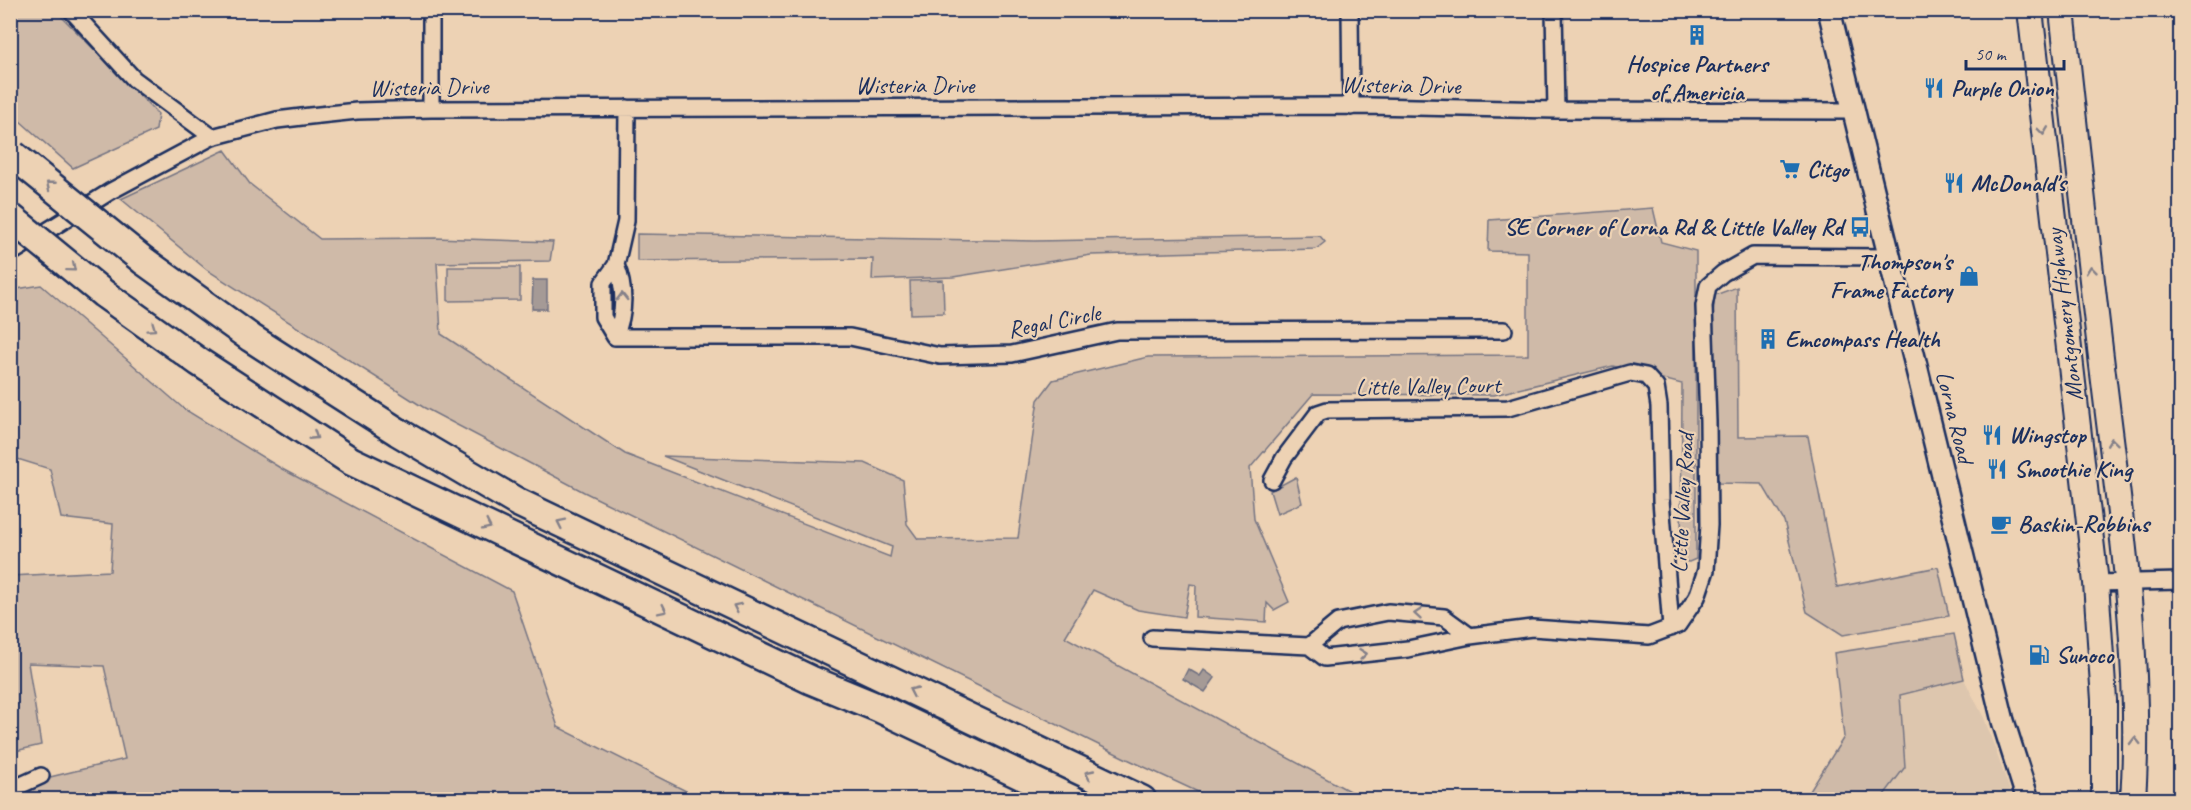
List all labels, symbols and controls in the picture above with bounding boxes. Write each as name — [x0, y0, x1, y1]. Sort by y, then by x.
building icon: Hospice Partners of Americia — [1685, 23, 1709, 47]
scale bar — [1966, 33, 2064, 71]
text: 50 m — [1975, 43, 2008, 65]
place label: Hospice Partners of Americia — [1626, 49, 1770, 107]
street label: Wisteria Drive — [1341, 69, 1463, 101]
street label: Wisteria Drive — [856, 70, 977, 100]
street label: Wisteria Drive — [369, 71, 491, 103]
place label: Purple Onion — [1951, 73, 2055, 103]
restaurant icon: Purple Onion — [1922, 76, 1946, 100]
one-way arrow — [2036, 127, 2049, 136]
place label: Citgo — [1807, 154, 1851, 184]
supermarket icon: Citgo — [1778, 157, 1802, 181]
place label: McDonald's — [1971, 168, 2069, 198]
restaurant icon: McDonald's — [1942, 171, 1966, 195]
one-way arrow — [46, 181, 57, 192]
place label: SE Corner of Lorna Rd & Little Valley Rd — [1504, 212, 1847, 242]
bus stop icon: SE Corner of Lorna Rd & Little Valley Rd — [1848, 215, 1872, 239]
street label: Montgomery Highway — [2038, 225, 2089, 403]
place label: Thompson's Frame Factory — [1830, 247, 1955, 305]
one-way arrow — [65, 261, 76, 272]
shop icon: Thompson's Frame Factory — [1957, 264, 1981, 288]
one-way arrow — [2085, 266, 2098, 275]
one-way arrow — [616, 292, 629, 301]
street label: Regal Circle — [1005, 297, 1105, 345]
one-way arrow — [145, 321, 156, 332]
place label: Emcompass Health — [1785, 324, 1941, 354]
building icon: Emcompass Health — [1756, 327, 1780, 351]
street label: Lorna Road — [1929, 368, 1982, 470]
street label: Little Valley Court — [1355, 370, 1503, 402]
place label: Wingstop — [2009, 420, 2087, 450]
restaurant icon: Wingstop — [1980, 423, 2004, 447]
one-way arrow — [308, 429, 318, 441]
street label: Little Valley Road — [1663, 429, 1701, 574]
one-way arrow — [2106, 438, 2118, 447]
place label: Smoothie King — [2014, 454, 2134, 484]
restaurant icon: Smoothie King — [1985, 457, 2009, 481]
place label: Baskin-Robbins — [2018, 509, 2152, 539]
cafe icon: Baskin-Robbins — [1989, 512, 2013, 536]
one-way arrow — [480, 518, 491, 530]
one-way arrow — [557, 519, 568, 531]
one-way arrow — [656, 602, 667, 614]
one-way arrow — [733, 603, 744, 615]
one-way arrow — [1414, 608, 1423, 621]
place label: Sunoco — [2056, 640, 2116, 670]
fuel station icon: Sunoco — [2027, 643, 2051, 667]
one-way arrow — [1358, 648, 1367, 661]
one-way arrow — [909, 687, 920, 699]
one-way arrow — [2129, 737, 2141, 746]
one-way arrow — [1085, 770, 1096, 782]

